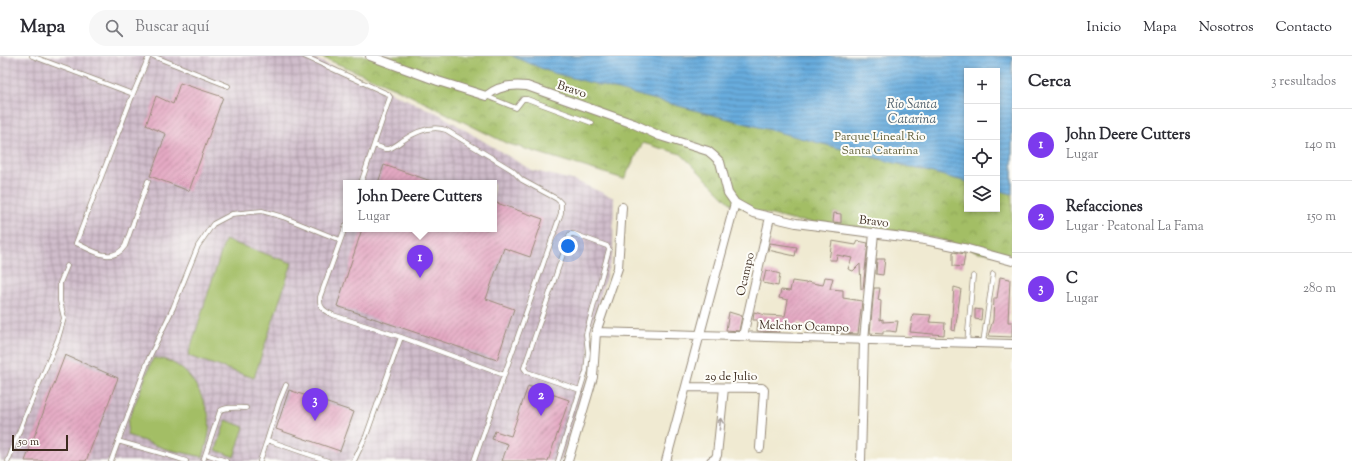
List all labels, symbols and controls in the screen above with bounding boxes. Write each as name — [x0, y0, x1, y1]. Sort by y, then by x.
search box — [89, 10, 369, 46]
text: Mapa — [20, 14, 65, 41]
icon: search — [103, 17, 125, 39]
text: Buscar aquí — [135, 17, 209, 38]
text: Inicio — [1087, 18, 1121, 38]
text: Mapa — [1143, 18, 1177, 38]
text: Nosotros — [1199, 18, 1254, 38]
text: Contacto — [1276, 18, 1332, 38]
map controls — [964, 68, 1000, 212]
button: + — [964, 68, 1000, 104]
text: Cerca — [1028, 70, 1071, 94]
text: 3 resultados — [1271, 73, 1336, 91]
street label: Bravo — [555, 77, 589, 103]
water label: Río Santa Catarina — [887, 96, 937, 129]
button: − — [964, 104, 1000, 140]
text: John Deere Cutters — [1066, 125, 1190, 146]
park label: Parque Lineal Río Santa Catarina — [834, 128, 926, 160]
text: 1 — [1039, 136, 1043, 154]
text: 140 m — [1305, 136, 1336, 154]
button: locate — [964, 140, 1000, 176]
text: Lugar — [1066, 146, 1098, 164]
button: layers — [964, 176, 1000, 212]
popup — [343, 180, 497, 232]
text: John Deere Cutters — [358, 187, 482, 208]
text: Refacciones — [1066, 197, 1143, 218]
text: Lugar — [358, 208, 390, 226]
text: 2 — [1038, 208, 1044, 226]
text: 150 m — [1307, 208, 1336, 226]
street label: Bravo — [858, 211, 890, 233]
text: Lugar · Peatonal La Fama — [1066, 218, 1204, 236]
your location — [558, 236, 578, 256]
pin: 1 — [407, 245, 433, 278]
street label: Ocampo — [732, 250, 760, 298]
text: C — [1066, 269, 1078, 290]
text: 3 — [1038, 280, 1044, 298]
text: 280 m — [1303, 280, 1336, 298]
text: Lugar — [1066, 290, 1098, 308]
street label: Melchor Ocampo — [759, 316, 850, 338]
street label: 29 de Julio — [705, 368, 758, 386]
pin: 2 — [528, 383, 554, 416]
pin: 3 — [302, 388, 328, 421]
one-way arrow — [716, 418, 724, 431]
scale bar — [12, 433, 68, 452]
text: 50 m — [18, 434, 39, 450]

